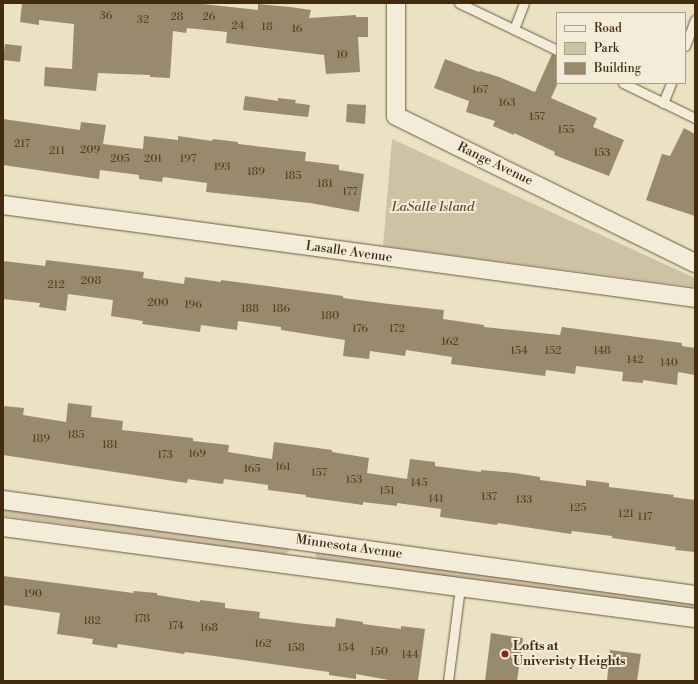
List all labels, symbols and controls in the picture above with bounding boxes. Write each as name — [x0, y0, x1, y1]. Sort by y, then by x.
house number: 36 — [100, 9, 112, 23]
house number: 28 — [170, 10, 184, 24]
house number: 26 — [203, 10, 215, 24]
legend — [556, 12, 686, 84]
house number: 32 — [137, 13, 149, 27]
house number: 24 — [232, 19, 244, 33]
house number: 18 — [261, 20, 273, 34]
text: Road — [594, 21, 622, 36]
house number: 16 — [291, 22, 303, 36]
text: Park — [594, 41, 619, 56]
house number: 10 — [336, 48, 348, 62]
text: Building — [594, 61, 641, 76]
house number: 167 — [472, 83, 488, 97]
house number: 163 — [498, 96, 516, 110]
house number: 157 — [529, 110, 545, 124]
house number: 155 — [558, 123, 574, 137]
house number: 217 — [14, 137, 30, 151]
street label: Range Avenue — [455, 139, 535, 189]
house number: 209 — [80, 143, 100, 157]
house number: 211 — [49, 144, 65, 158]
house number: 153 — [594, 146, 610, 160]
house number: 205 — [110, 152, 130, 166]
house number: 201 — [144, 152, 162, 166]
house number: 197 — [180, 152, 196, 166]
house number: 193 — [213, 160, 231, 174]
house number: 189 — [247, 165, 265, 179]
house number: 185 — [284, 169, 302, 183]
house number: 181 — [317, 177, 333, 191]
house number: 177 — [342, 185, 358, 199]
park label: LaSalle Island — [392, 199, 474, 215]
street label: Lasalle Avenue — [305, 238, 393, 266]
house number: 208 — [81, 274, 101, 288]
house number: 212 — [47, 278, 65, 292]
house number: 200 — [148, 296, 168, 310]
house number: 196 — [184, 298, 202, 312]
house number: 188 — [241, 302, 259, 316]
house number: 186 — [272, 302, 290, 316]
house number: 180 — [321, 309, 339, 323]
house number: 176 — [352, 322, 368, 336]
house number: 172 — [389, 322, 405, 336]
house number: 162 — [441, 335, 459, 349]
house number: 154 — [510, 344, 528, 358]
house number: 152 — [544, 344, 562, 358]
house number: 148 — [593, 344, 611, 358]
house number: 142 — [626, 353, 644, 367]
house number: 140 — [660, 356, 678, 370]
house number: 185 — [67, 428, 85, 442]
house number: 189 — [32, 432, 50, 446]
house number: 181 — [102, 438, 118, 452]
house number: 169 — [188, 447, 206, 461]
house number: 173 — [157, 448, 173, 462]
house number: 161 — [275, 460, 291, 474]
house number: 165 — [243, 462, 261, 476]
house number: 157 — [311, 466, 327, 480]
house number: 153 — [346, 473, 362, 487]
house number: 145 — [411, 476, 427, 490]
house number: 151 — [379, 484, 395, 498]
house number: 137 — [481, 490, 497, 504]
house number: 141 — [428, 492, 444, 506]
house number: 133 — [516, 493, 532, 507]
house number: 125 — [569, 501, 587, 515]
house number: 121 — [618, 507, 634, 521]
house number: 117 — [638, 510, 652, 524]
street label: Minnesota Avenue — [295, 532, 403, 562]
house number: 190 — [24, 587, 42, 601]
house number: 178 — [134, 612, 150, 626]
house number: 182 — [83, 614, 101, 628]
house number: 174 — [168, 619, 184, 633]
house number: 168 — [200, 621, 218, 635]
house number: 162 — [254, 637, 272, 651]
place label: Lofts at Univeristy Heights — [513, 639, 626, 670]
house number: 158 — [287, 641, 305, 655]
house number: 154 — [337, 641, 355, 655]
house number: 150 — [370, 645, 388, 659]
house number: 144 — [401, 648, 419, 662]
marker: Lofts at Univeristy Heights — [500, 649, 510, 659]

